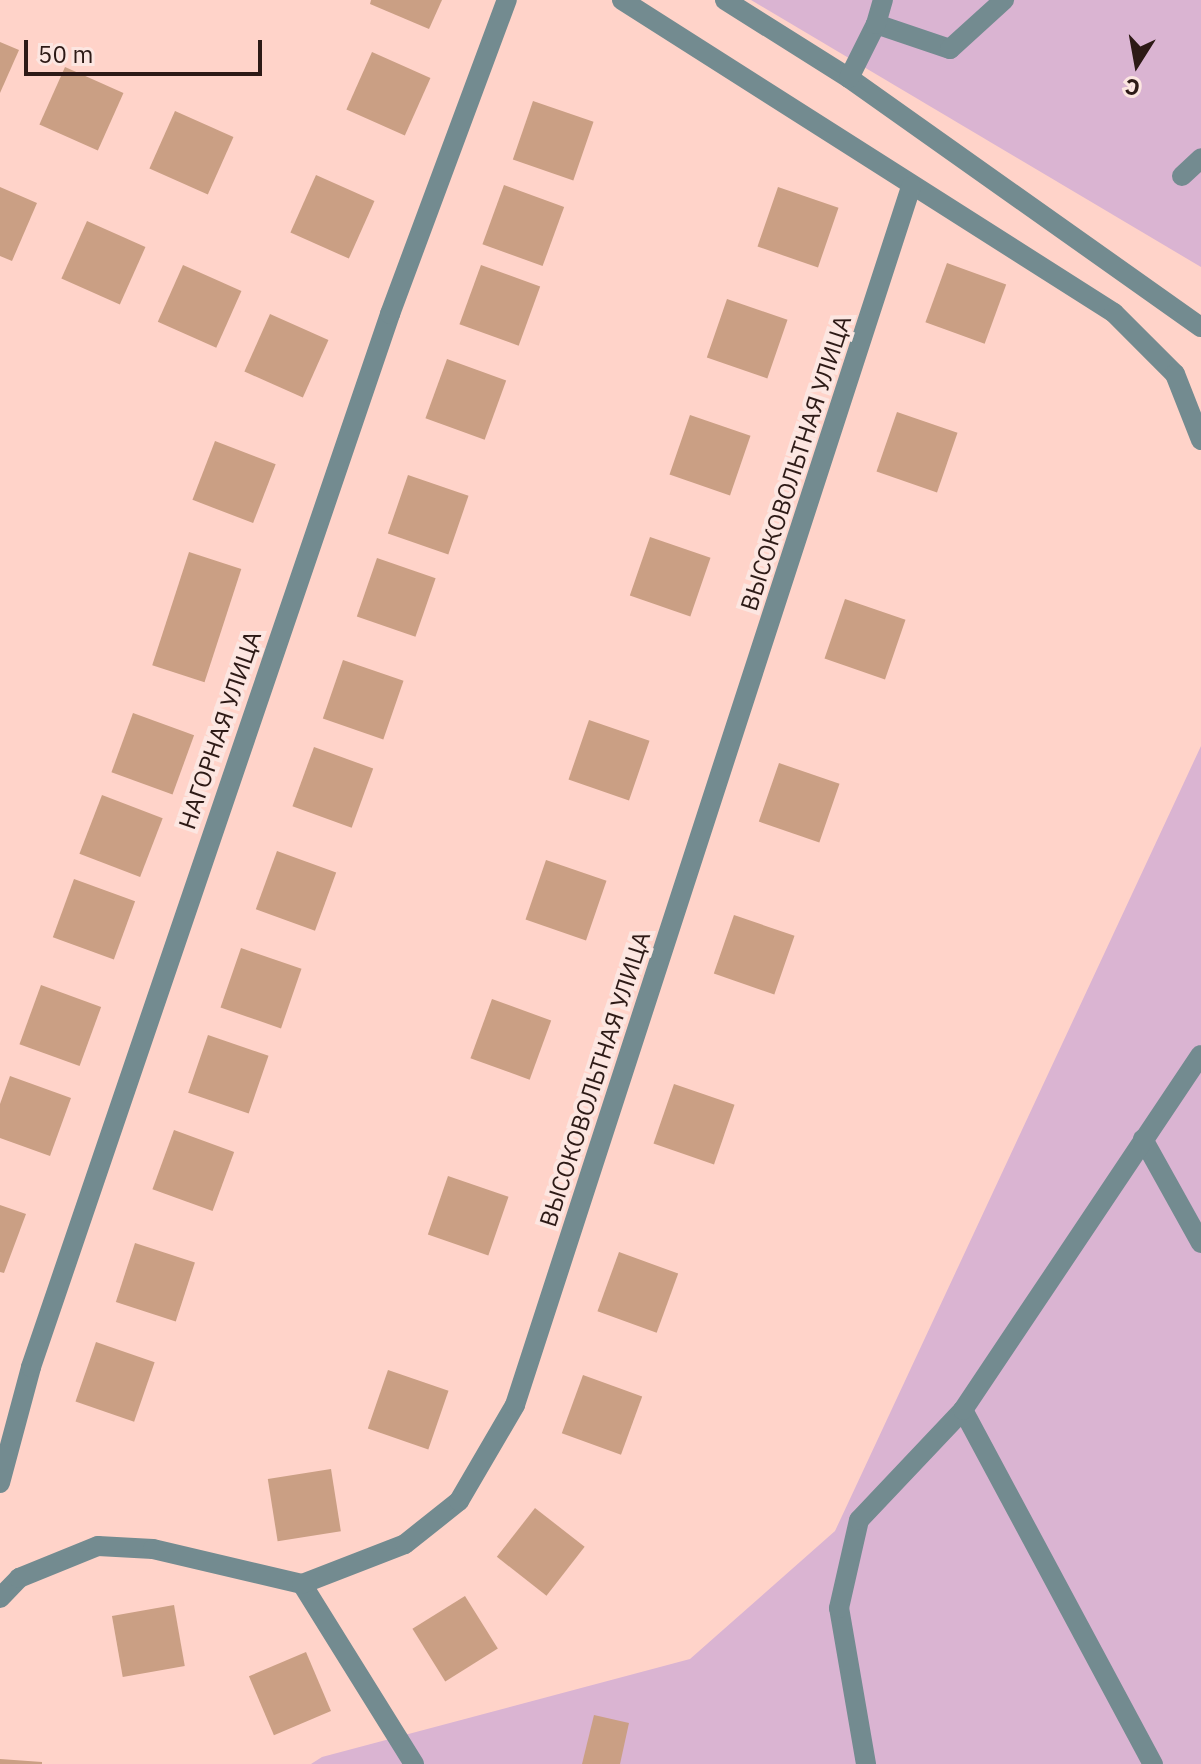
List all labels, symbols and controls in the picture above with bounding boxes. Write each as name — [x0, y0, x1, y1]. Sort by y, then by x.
scale bar — [28, 24, 266, 74]
north arrow — [1097, 24, 1177, 104]
text: 50 m — [38, 38, 93, 70]
text: С — [1123, 72, 1142, 104]
street label: ВЫСОКОВОЛЬТНАЯ УЛИЦА — [735, 312, 857, 614]
street label: НАГОРНАЯ УЛИЦА — [173, 627, 267, 833]
street label: ВЫСОКОВОЛЬТНАЯ УЛИЦА — [534, 928, 656, 1230]

